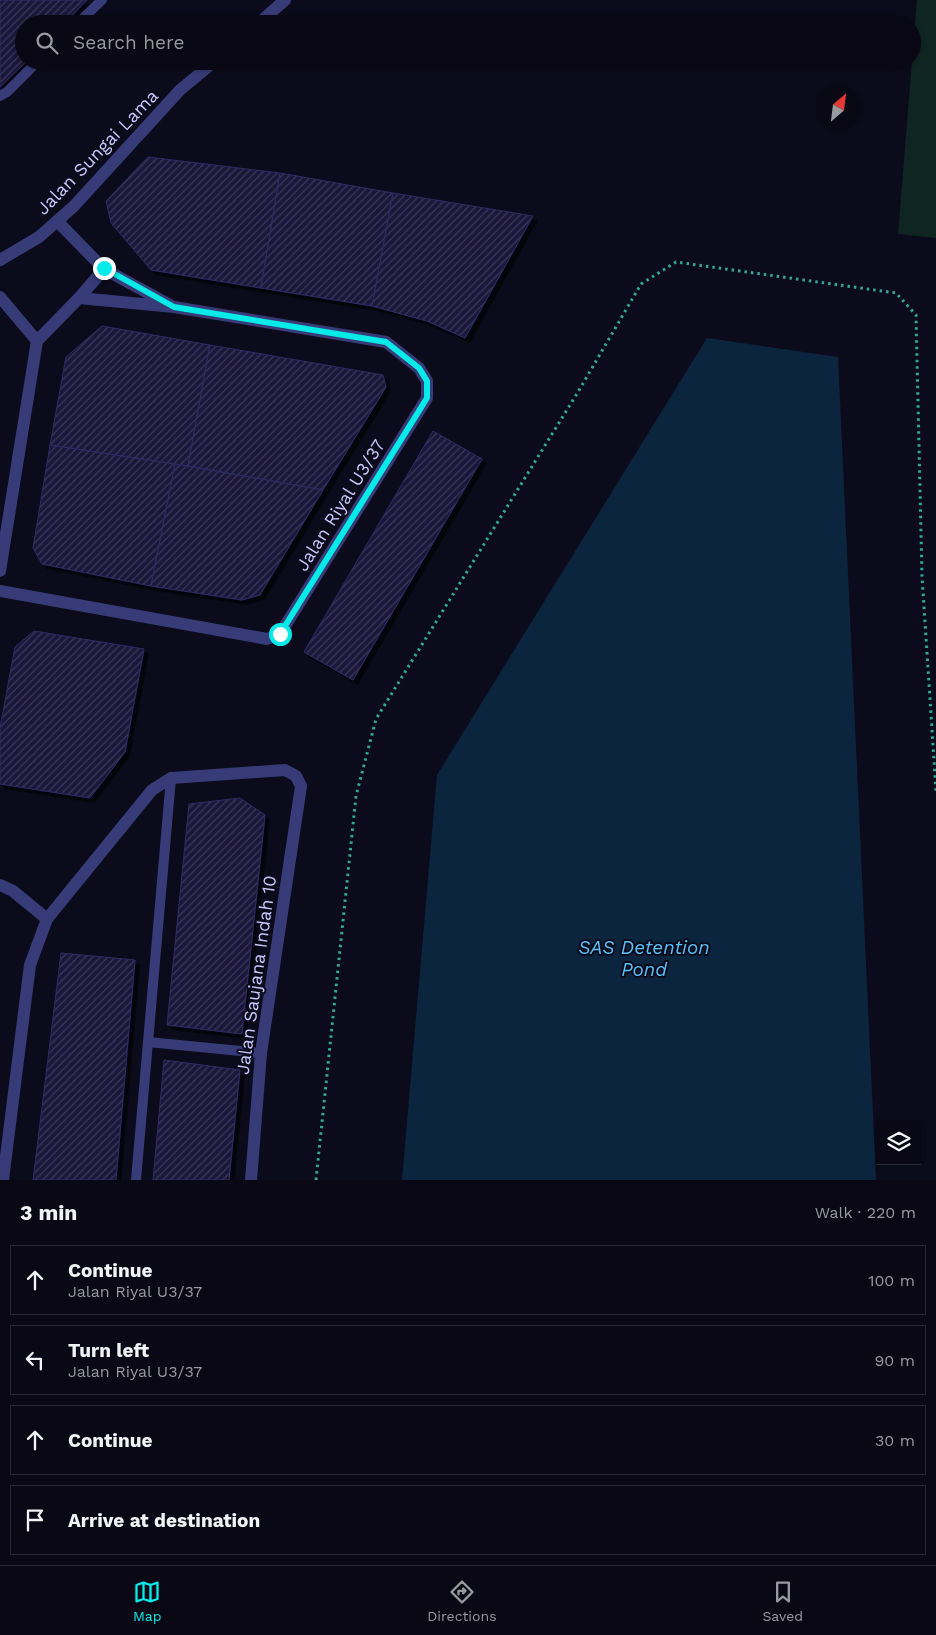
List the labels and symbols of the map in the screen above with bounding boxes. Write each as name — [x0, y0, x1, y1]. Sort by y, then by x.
street label: Jalan Sungai Lama — [32, 85, 162, 219]
north arrow — [816, 85, 861, 130]
route end — [93, 257, 116, 280]
street label: Jalan Riyal U3/37 — [291, 435, 389, 575]
route start — [269, 623, 292, 646]
street label: Jalan Saujana Indah 10 — [232, 874, 280, 1076]
water label: SAS Detention Pond — [578, 936, 710, 981]

